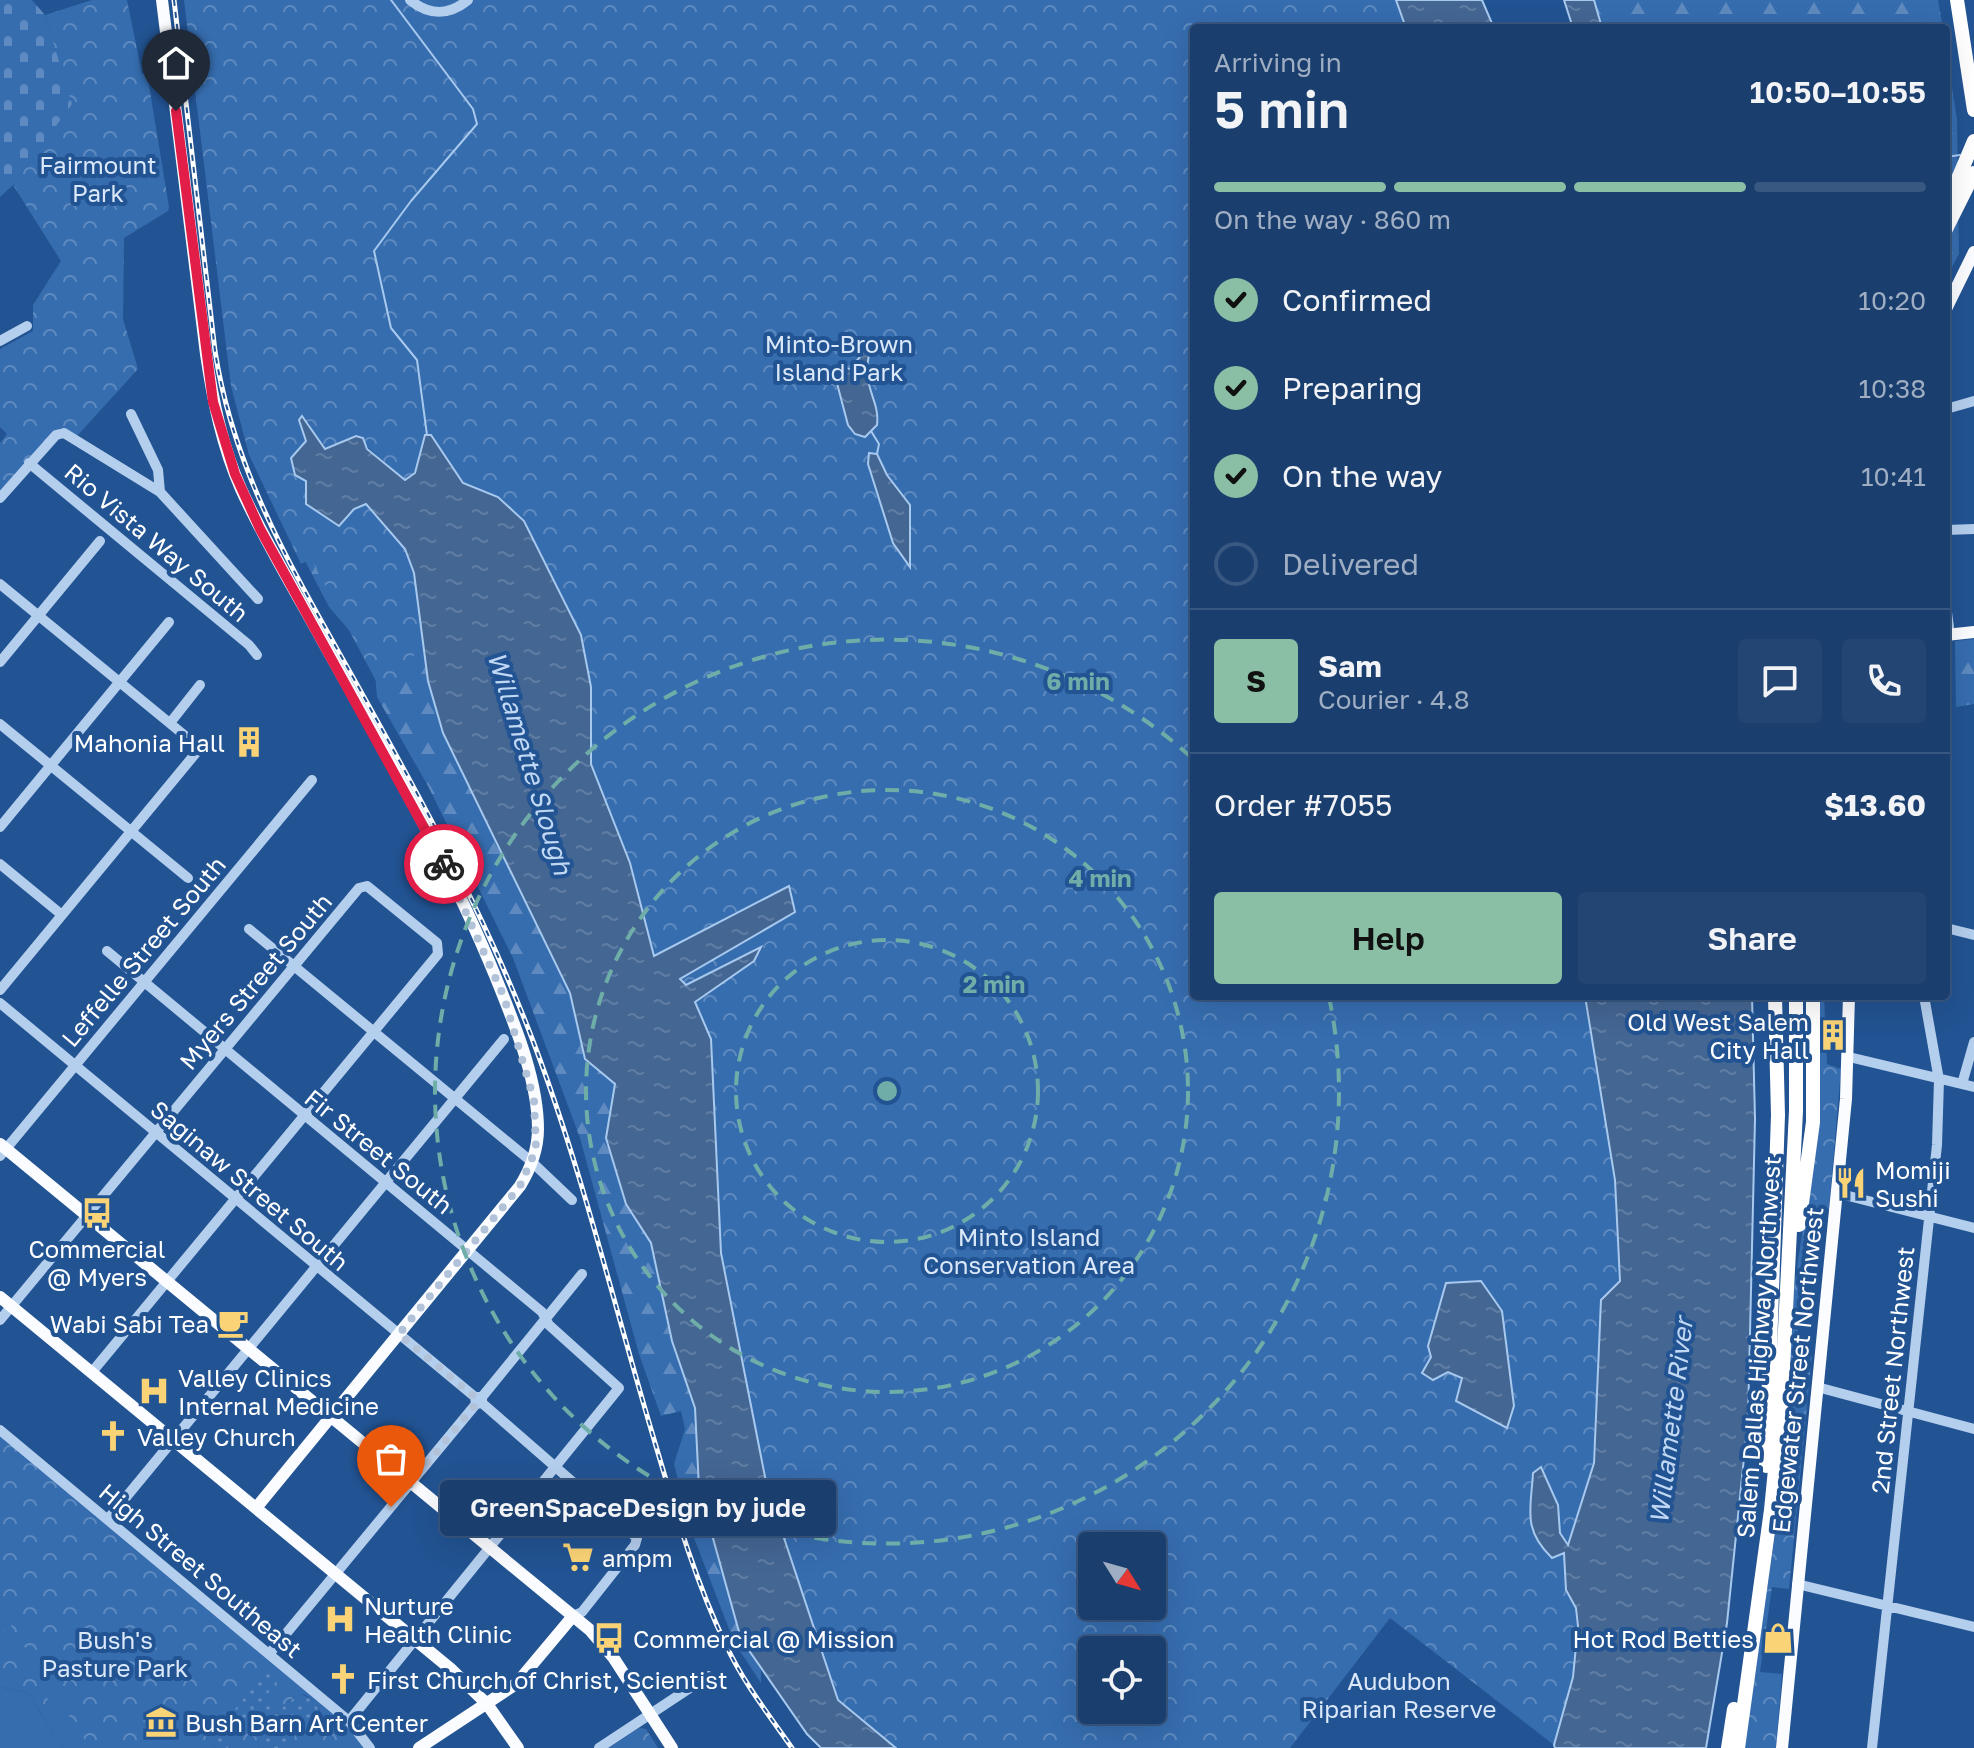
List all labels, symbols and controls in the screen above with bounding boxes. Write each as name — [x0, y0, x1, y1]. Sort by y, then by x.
pin — [142, 29, 210, 111]
icon: home — [154, 41, 198, 85]
text: Arriving in — [1214, 47, 1342, 78]
text: 10:50–10:55 — [1750, 74, 1926, 110]
text: 5 min — [1214, 77, 1349, 139]
park label: Fairmount Park — [39, 150, 157, 207]
text: On the way · 860 m — [1214, 204, 1451, 235]
icon: check — [1214, 278, 1258, 322]
text: Confirmed — [1282, 282, 1432, 318]
text: 10:20 — [1858, 285, 1926, 316]
park label: Minto-Brown Island Park — [765, 329, 913, 386]
icon: check — [1214, 366, 1258, 410]
text: Preparing — [1282, 370, 1423, 406]
text: 10:38 — [1858, 373, 1926, 404]
icon: check — [1214, 454, 1258, 498]
street label: Rio Vista Way South — [59, 457, 255, 627]
text: On the way — [1282, 458, 1442, 494]
text: 10:41 — [1861, 461, 1926, 492]
text: Delivered — [1282, 546, 1419, 582]
button: chat — [1738, 639, 1822, 723]
button: phone — [1842, 639, 1926, 723]
water label: Willamette Slough — [481, 648, 579, 879]
text: Sam — [1318, 648, 1382, 684]
text: S — [1246, 663, 1266, 699]
text: 6 min — [1046, 666, 1110, 695]
text: Courier · 4.8 — [1318, 684, 1470, 715]
building icon: Mahonia Hall — [232, 725, 266, 759]
place label: Mahonia Hall — [74, 728, 225, 757]
text: Order #7055 — [1214, 787, 1392, 823]
text: $13.60 — [1824, 787, 1926, 823]
courier — [404, 824, 484, 904]
icon: bike — [422, 842, 466, 886]
street label: Leffelle Street South — [55, 850, 231, 1052]
text: 4 min — [1068, 863, 1132, 892]
street label: Myers Street South — [173, 887, 337, 1075]
button: Help — [1214, 892, 1562, 984]
button: Share — [1578, 892, 1926, 984]
text: 2 min — [963, 969, 1025, 998]
place label: Old West Salem City Hall — [1627, 1007, 1809, 1064]
building icon: Old West Salem City Hall — [1816, 1018, 1850, 1052]
centre of rings — [873, 1077, 901, 1105]
street label: Fir Street South — [299, 1083, 459, 1219]
street label: Saginaw Street South — [145, 1094, 355, 1276]
street label: Salem Dallas Highway Northwest — [1730, 1155, 1786, 1539]
place label: Momiji Sushi — [1875, 1155, 1951, 1212]
restaurant icon: Momiji Sushi — [1834, 1166, 1868, 1200]
bus stop icon: Commercial @ Myers — [80, 1196, 114, 1230]
street label: Edgewater Street Northwest — [1765, 1205, 1829, 1535]
park label: Minto Island Conservation Area — [923, 1222, 1135, 1279]
place label: Commercial @ Myers — [29, 1234, 166, 1291]
street label: 2nd Street Northwest — [1865, 1245, 1919, 1495]
cafe icon: Wabi Sabi Tea — [216, 1306, 250, 1340]
place label: Wabi Sabi Tea — [50, 1309, 209, 1338]
water label: Willamette River — [1643, 1312, 1699, 1526]
place label: Valley Clinics Internal Medicine — [178, 1363, 379, 1420]
hospital icon: Valley Clinics Internal Medicine — [137, 1374, 171, 1408]
church icon: Valley Church — [96, 1419, 130, 1453]
place label: Valley Church — [137, 1422, 296, 1451]
pin — [357, 1425, 425, 1507]
icon: bag — [369, 1437, 413, 1481]
street label: High Street Southeast — [94, 1477, 308, 1663]
callout: GreenSpaceDesign by jude — [439, 1479, 835, 1535]
text: GreenSpaceDesign by jude — [470, 1492, 806, 1523]
north arrow — [1078, 1532, 1166, 1620]
map controls — [1078, 1532, 1166, 1724]
supermarket icon: ampm — [561, 1540, 595, 1574]
place label: ampm — [602, 1543, 673, 1572]
place label: Nurture Health Clinic — [364, 1591, 512, 1648]
hospital icon: Nurture Health Clinic — [323, 1602, 357, 1636]
bus stop icon: Commercial @ Mission — [592, 1621, 626, 1655]
shop icon: Hot Rod Betties — [1761, 1621, 1795, 1655]
place label: Commercial @ Mission — [633, 1624, 895, 1653]
place label: Hot Rod Betties — [1572, 1624, 1754, 1653]
park label: Bush's Pasture Park — [42, 1625, 188, 1682]
button: locate — [1078, 1636, 1166, 1724]
church icon: First Church of Christ, Scientist — [326, 1662, 360, 1696]
place label: First Church of Christ, Scientist — [367, 1665, 728, 1694]
park label: Audubon Riparian Reserve — [1302, 1666, 1496, 1723]
museum icon: Bush Barn Art Center — [144, 1705, 178, 1739]
place label: Bush Barn Art Center — [185, 1708, 428, 1737]

